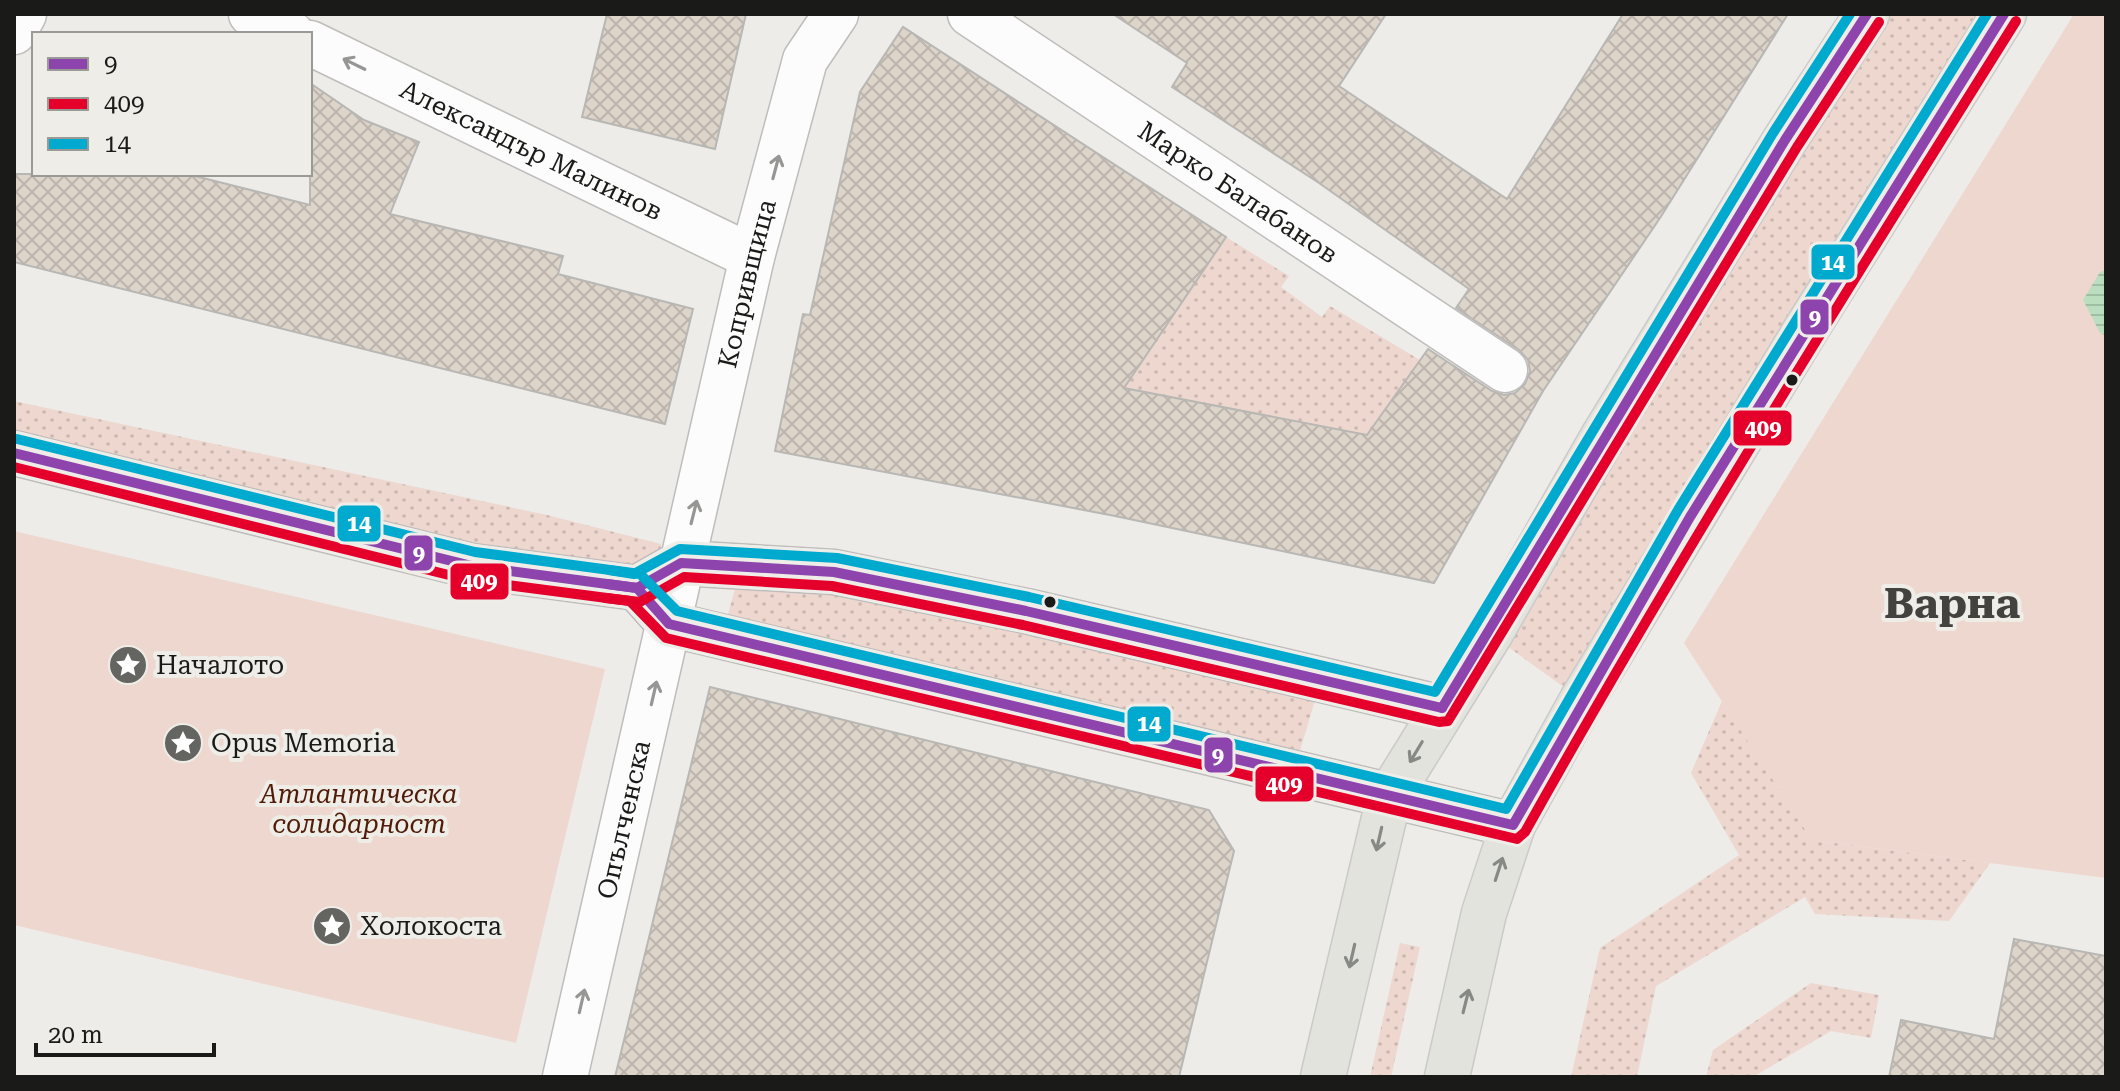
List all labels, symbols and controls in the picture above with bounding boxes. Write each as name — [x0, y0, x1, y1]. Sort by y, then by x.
legend — [32, 32, 312, 176]
text: 9 — [104, 50, 117, 78]
one-way arrow — [342, 56, 366, 71]
street label: Александър Малинов — [395, 74, 668, 226]
text: 409 — [104, 90, 144, 118]
street label: Марко Балабанов — [1133, 115, 1344, 270]
text: 14 — [104, 130, 131, 158]
one-way arrow — [769, 155, 784, 181]
street label: Копривщица — [712, 196, 782, 371]
line badge: 14 — [1810, 243, 1856, 281]
text: 14 — [1821, 250, 1846, 275]
line badge: 9 — [1799, 298, 1830, 336]
text: 9 — [1809, 305, 1821, 330]
unlabelled marker — [1784, 372, 1800, 388]
line badge: 409 — [1732, 409, 1793, 447]
text: 409 — [1745, 416, 1781, 441]
one-way arrow — [688, 500, 703, 526]
line badge: 14 — [336, 504, 382, 543]
text: 14 — [347, 511, 372, 536]
line badge: 9 — [403, 534, 434, 572]
text: 9 — [413, 541, 425, 566]
line badge: 409 — [449, 562, 510, 601]
text: 409 — [461, 569, 497, 594]
district label: Варна — [1884, 579, 2020, 628]
unlabelled marker — [1042, 594, 1058, 610]
place icon: Началото — [107, 644, 149, 686]
place label: Началото — [156, 650, 284, 680]
one-way arrow — [648, 681, 663, 707]
line badge: 14 — [1126, 705, 1172, 743]
text: 14 — [1137, 711, 1162, 736]
place icon: Opus Memoria — [162, 722, 204, 764]
place label: Opus Memoria — [211, 728, 395, 758]
line badge: 9 — [1203, 736, 1234, 774]
street label: Опълченска — [591, 737, 656, 902]
one-way arrow — [1407, 740, 1423, 763]
text: 9 — [1212, 743, 1224, 768]
line badge: 409 — [1254, 765, 1315, 803]
text: 409 — [1266, 772, 1302, 797]
park label: Атлантическа солидарност — [259, 779, 457, 839]
one-way arrow — [1371, 825, 1386, 851]
one-way arrow — [1492, 857, 1507, 882]
place icon: Холокоста — [311, 905, 353, 947]
place label: Холокоста — [360, 911, 502, 941]
one-way arrow — [1343, 943, 1358, 969]
one-way arrow — [575, 988, 590, 1014]
one-way arrow — [1459, 989, 1474, 1015]
scale bar — [36, 1007, 214, 1057]
text: 20 m — [48, 1021, 103, 1049]

